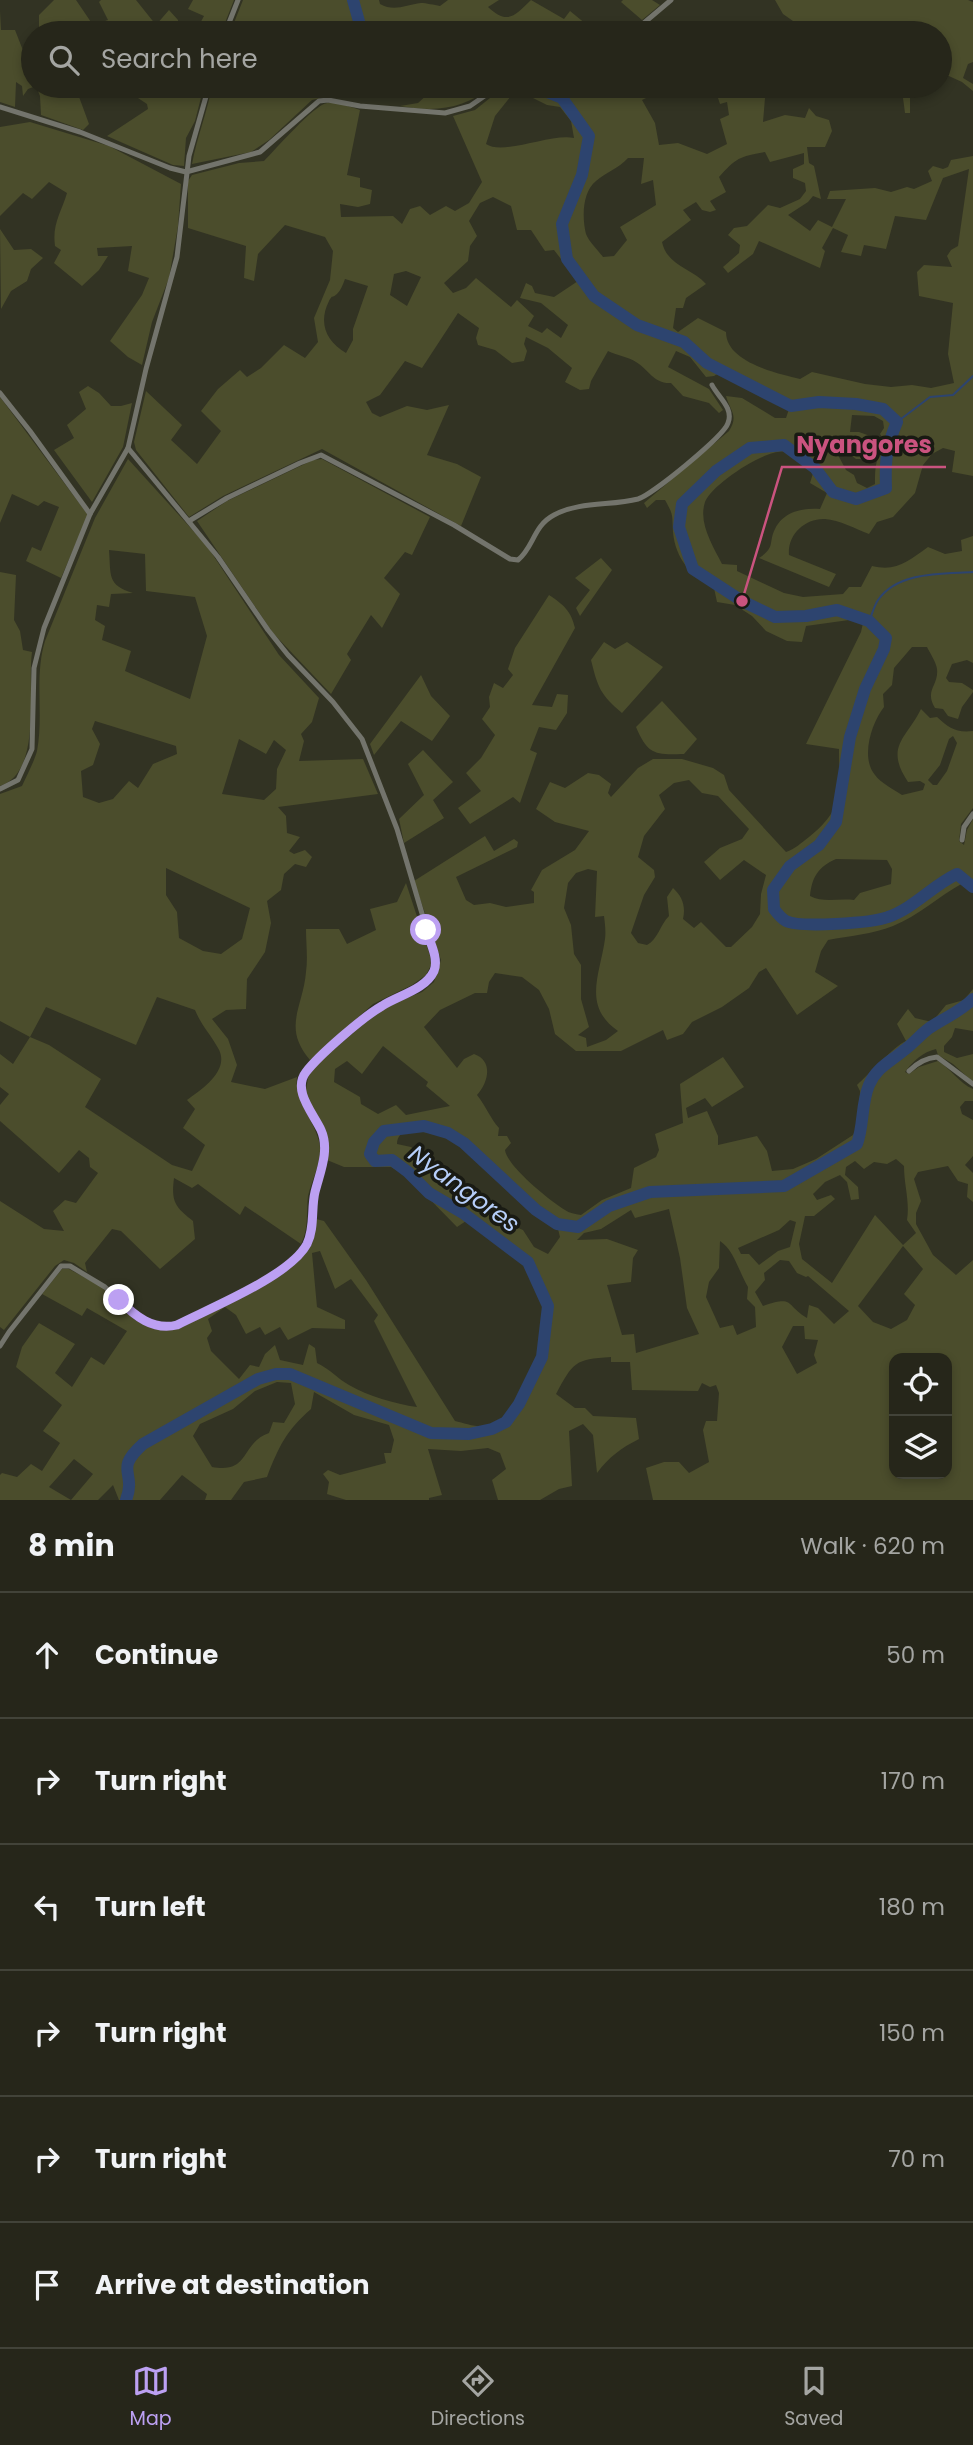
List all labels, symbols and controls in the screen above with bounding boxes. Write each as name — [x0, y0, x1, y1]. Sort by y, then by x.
search box — [21, 21, 952, 98]
icon: search — [45, 41, 83, 79]
text: Search here — [101, 41, 258, 77]
callout: Nyangores — [782, 422, 946, 467]
text: Nyangores — [796, 428, 932, 461]
route start — [410, 914, 441, 945]
water label: Nyangores — [402, 1137, 527, 1240]
route end — [103, 1284, 134, 1315]
map controls — [889, 1353, 952, 1479]
button: locate — [889, 1353, 952, 1416]
button: layers — [889, 1416, 952, 1479]
text: 8 min — [28, 1524, 115, 1567]
text: Walk · 620 m — [800, 1530, 945, 1562]
icon: ahead — [28, 1636, 66, 1674]
text: Continue — [95, 1637, 218, 1673]
text: 50 m — [886, 1639, 945, 1671]
icon: right — [28, 1762, 66, 1800]
text: Turn right — [95, 1763, 227, 1799]
text: 170 m — [881, 1765, 945, 1797]
icon: left — [28, 1888, 66, 1926]
text: Turn left — [95, 1889, 206, 1925]
text: 180 m — [879, 1891, 945, 1923]
icon: right — [28, 2014, 66, 2052]
text: Turn right — [95, 2015, 227, 2051]
text: 150 m — [879, 2017, 945, 2049]
icon: right — [28, 2140, 66, 2178]
text: Turn right — [95, 2141, 227, 2177]
text: 70 m — [888, 2143, 945, 2175]
icon: arrive — [28, 2266, 66, 2304]
text: Arrive at destination — [95, 2267, 370, 2303]
tab: Map — [130, 2362, 172, 2433]
tab: Directions — [431, 2362, 525, 2433]
tab: Saved — [784, 2362, 843, 2433]

